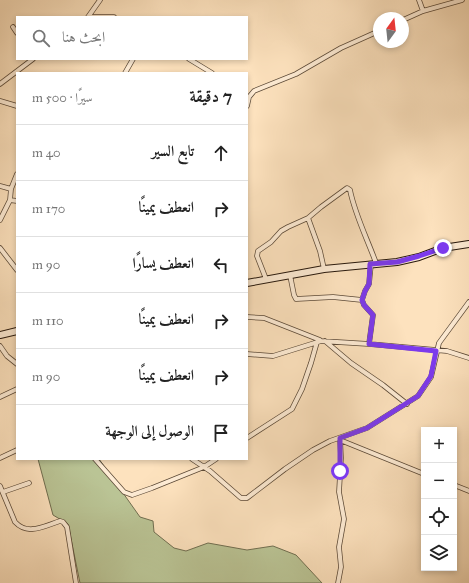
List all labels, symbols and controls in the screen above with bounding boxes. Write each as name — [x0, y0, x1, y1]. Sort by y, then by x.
north arrow — [373, 12, 409, 48]
search box — [16, 16, 248, 60]
icon: search — [30, 27, 52, 49]
text: ابحث هنا — [62, 28, 105, 46]
text: 7 دقيقة — [190, 86, 232, 107]
text: سيرًا · 500 m — [32, 90, 93, 106]
text: تابع السير — [152, 142, 194, 160]
icon: ahead — [210, 142, 232, 164]
text: 40 m — [32, 145, 61, 161]
text: انعطف يمينًا — [139, 198, 194, 216]
icon: right — [210, 198, 232, 220]
text: 170 m — [32, 201, 65, 217]
route end — [434, 239, 452, 257]
text: انعطف يسارًا — [132, 254, 194, 272]
icon: left — [210, 254, 232, 276]
text: 90 m — [32, 257, 60, 273]
text: انعطف يمينًا — [139, 310, 194, 328]
icon: right — [210, 310, 232, 332]
text: 110 m — [32, 313, 64, 329]
text: انعطف يمينًا — [139, 366, 194, 384]
icon: right — [210, 366, 232, 388]
text: 90 m — [32, 369, 60, 385]
text: الوصول إلى الوجهة — [105, 422, 194, 440]
icon: arrive — [210, 422, 232, 444]
map controls — [421, 427, 457, 571]
button: + — [421, 427, 457, 463]
route start — [331, 462, 349, 480]
button: − — [421, 463, 457, 499]
button: locate — [421, 499, 457, 535]
button: layers — [421, 535, 457, 571]

